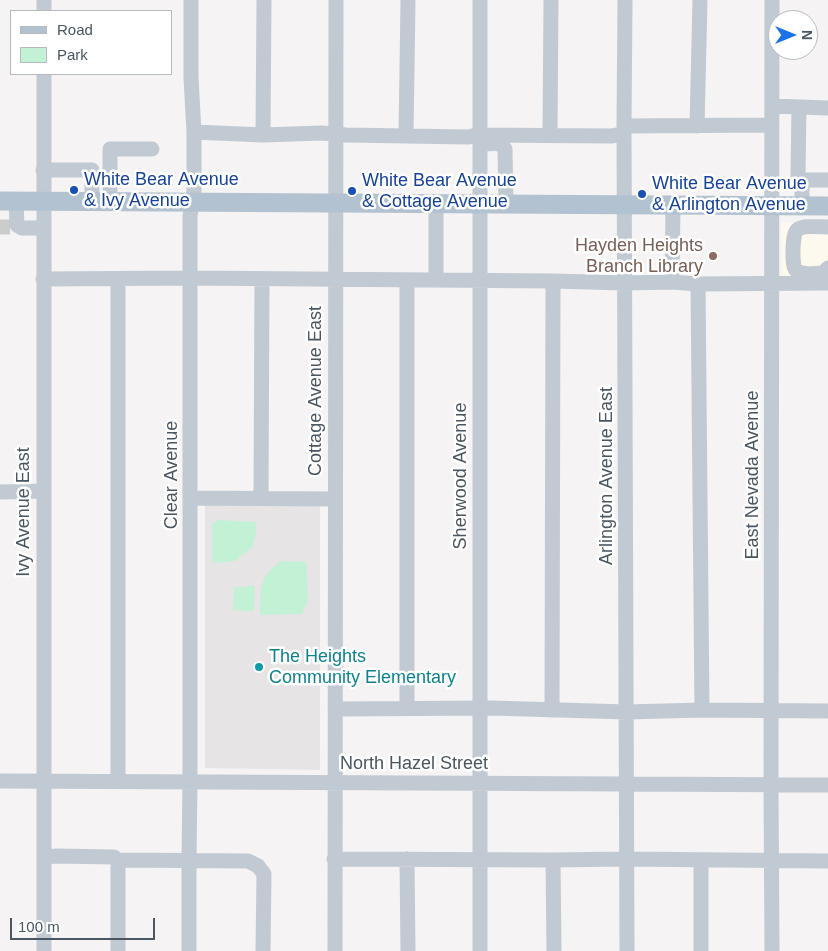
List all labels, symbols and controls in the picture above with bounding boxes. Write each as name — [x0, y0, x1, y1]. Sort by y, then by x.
legend — [10, 10, 172, 75]
north arrow — [768, 10, 818, 60]
text: Road — [57, 21, 93, 38]
text: N — [799, 30, 815, 40]
text: Park — [57, 46, 88, 63]
place label: White Bear Avenue & Ivy Avenue — [84, 169, 239, 212]
place label: White Bear Avenue & Cottage Avenue — [362, 170, 517, 212]
place label: White Bear Avenue & Arlington Avenue — [652, 173, 807, 215]
marker: White Bear Avenue & Ivy Avenue — [68, 184, 80, 196]
marker: White Bear Avenue & Cottage Avenue — [346, 185, 358, 197]
marker: White Bear Avenue & Arlington Avenue — [636, 188, 648, 200]
place label: Hayden Heights Branch Library — [575, 235, 703, 278]
marker: Hayden Heights Branch Library — [707, 250, 719, 262]
street label: Cottage Avenue East — [305, 306, 327, 476]
street label: Arlington Avenue East — [596, 387, 618, 565]
street label: East Nevada Avenue — [742, 391, 764, 559]
street label: Sherwood Avenue — [450, 403, 472, 549]
street label: Clear Avenue — [161, 421, 183, 529]
street label: Ivy Avenue East — [13, 447, 35, 577]
place label: The Heights Community Elementary — [269, 646, 456, 689]
marker: The Heights Community Elementary — [253, 661, 265, 673]
street label: North Hazel Street — [340, 753, 488, 775]
scale bar — [12, 908, 158, 940]
text: 100 m — [18, 918, 60, 935]

